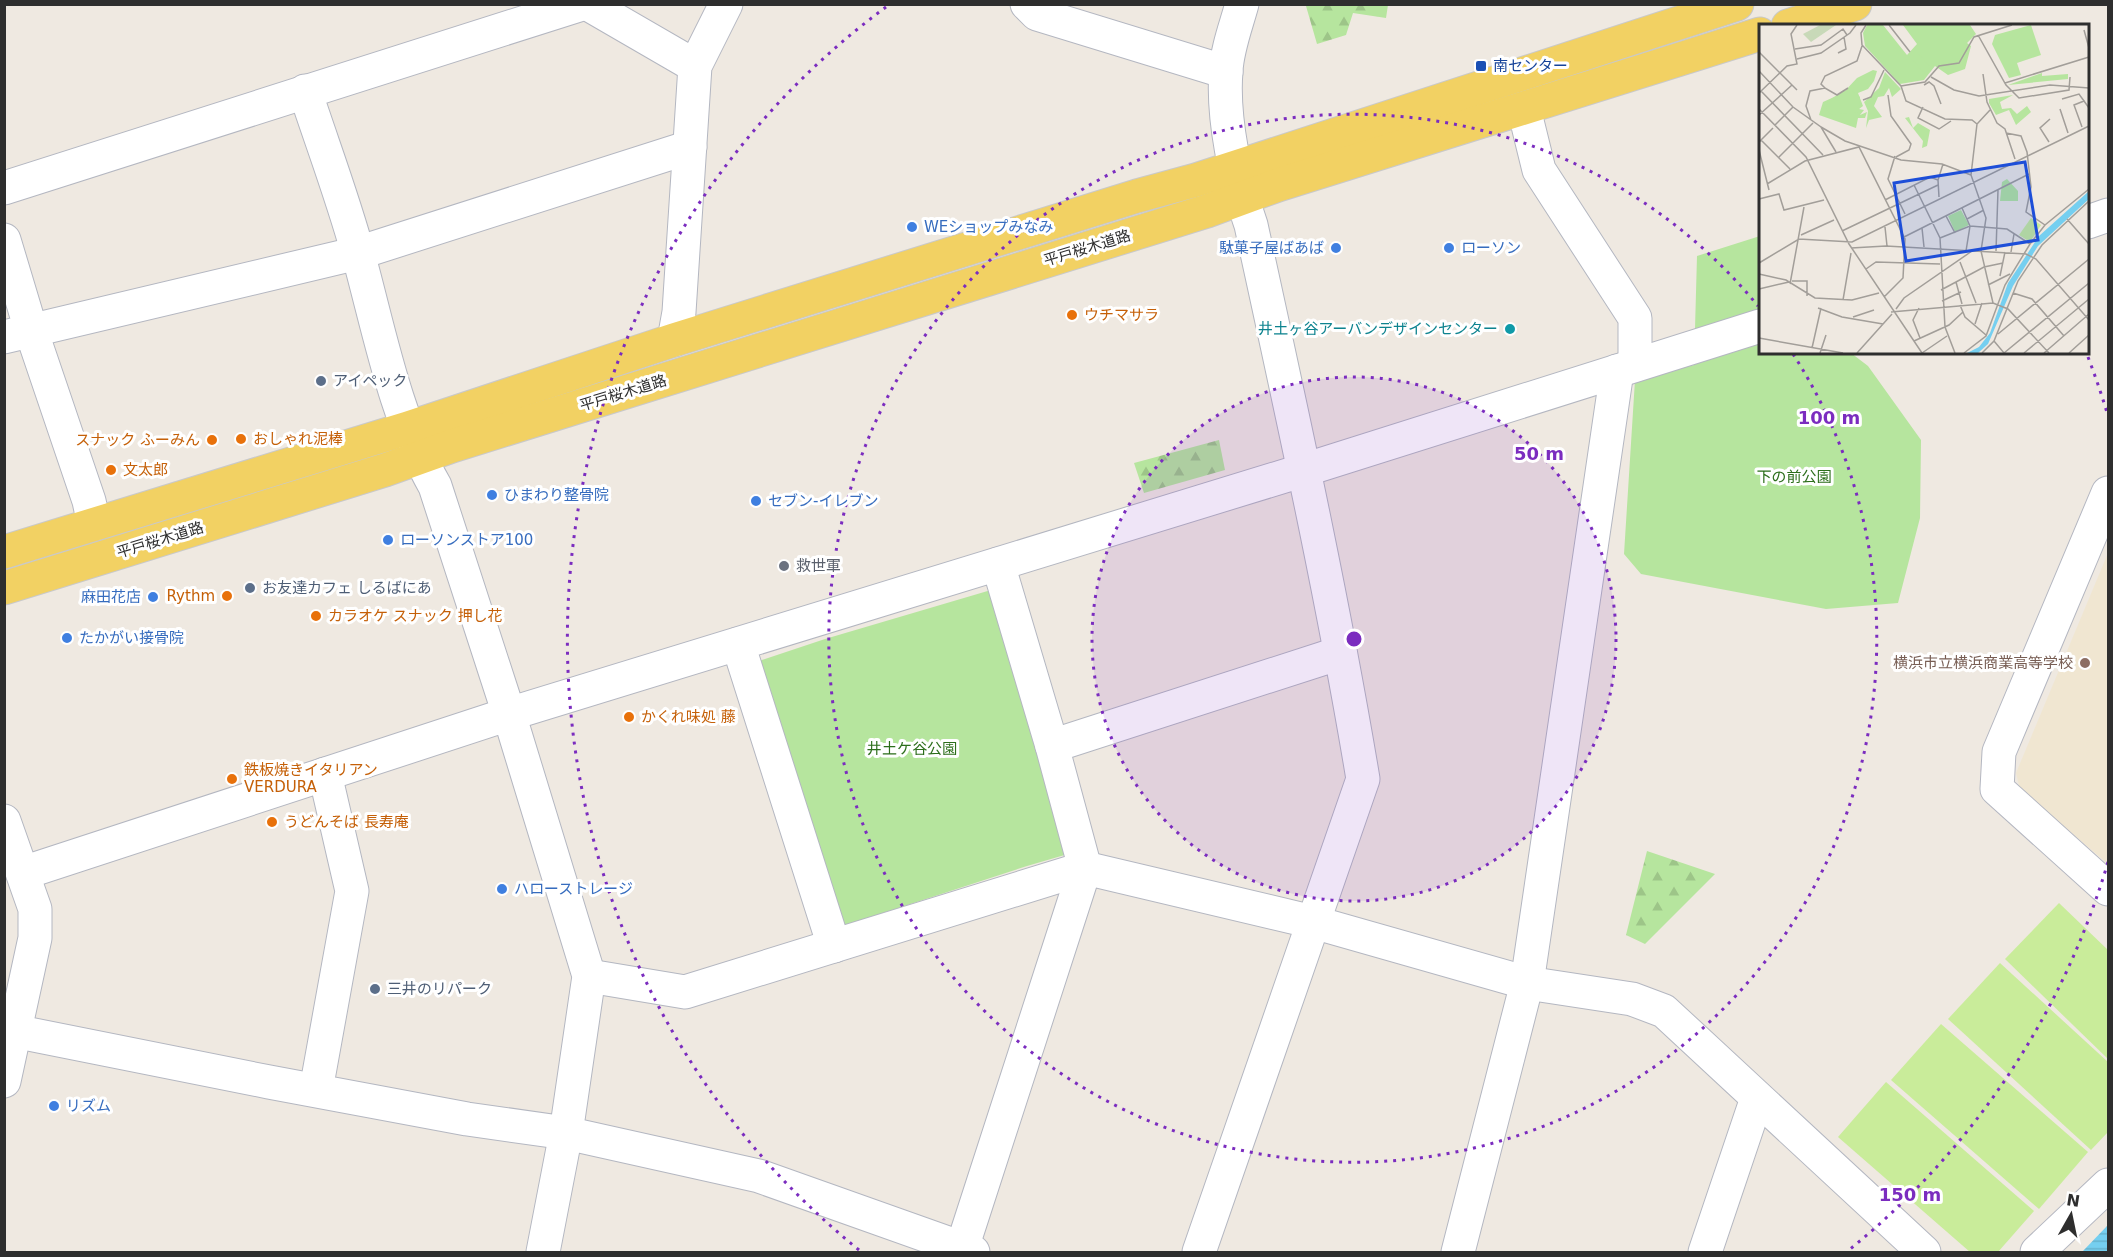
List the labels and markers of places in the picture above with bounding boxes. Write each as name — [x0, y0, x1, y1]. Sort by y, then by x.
place label: 南センター — [1493, 57, 1568, 75]
marker: 南センター — [1474, 59, 1488, 73]
place label: WEショップみなみ — [924, 218, 1053, 236]
marker: WEショップみなみ — [905, 220, 919, 234]
place label: 駄菓子屋ばあば — [1219, 239, 1324, 257]
place label: ローソン — [1461, 239, 1521, 257]
marker: 駄菓子屋ばあば — [1329, 241, 1343, 255]
marker: ローソン — [1442, 241, 1456, 255]
place label: ウチマサラ — [1084, 306, 1159, 324]
marker: ウチマサラ — [1065, 308, 1079, 322]
place label: 井土ヶ谷アーバンデザインセンター — [1258, 320, 1498, 338]
marker: 井土ヶ谷アーバンデザインセンター — [1503, 322, 1517, 336]
place label: アイペック — [333, 372, 407, 390]
marker: アイペック — [314, 374, 328, 388]
place label: おしゃれ泥棒 — [253, 430, 343, 448]
place label: スナック ふーみん — [75, 431, 200, 449]
marker: おしゃれ泥棒 — [234, 432, 248, 446]
marker: スナック ふーみん — [205, 433, 219, 447]
place label: 文太郎 — [123, 461, 168, 479]
marker: 文太郎 — [104, 463, 118, 477]
place label: ひまわり整骨院 — [504, 486, 609, 504]
marker: ひまわり整骨院 — [485, 488, 499, 502]
place label: セブン-イレブン — [768, 492, 878, 510]
marker: セブン-イレブン — [749, 494, 763, 508]
place label: ローソンストア100 — [400, 531, 533, 549]
marker: ローソンストア100 — [381, 533, 395, 547]
place label: 救世軍 — [796, 557, 841, 575]
marker: 救世軍 — [777, 559, 791, 573]
place label: お友達カフェ しるばにあ — [262, 579, 432, 597]
marker: お友達カフェ しるばにあ — [243, 581, 257, 595]
place label: Rythm — [167, 587, 215, 605]
place label: 麻田花店 — [81, 588, 141, 606]
marker: Rythm — [220, 589, 234, 603]
marker: 麻田花店 — [146, 590, 160, 604]
place label: カラオケ スナック 押し花 — [328, 607, 503, 625]
marker: カラオケ スナック 押し花 — [309, 609, 323, 623]
place label: たかがい接骨院 — [79, 629, 184, 647]
centre of rings — [1344, 629, 1364, 649]
marker: たかがい接骨院 — [60, 631, 74, 645]
place label: 横浜市立横浜商業高等学校 — [1893, 654, 2073, 672]
marker: 横浜市立横浜商業高等学校 — [2078, 656, 2092, 670]
place label: かくれ味処 藤 — [641, 708, 736, 726]
marker: かくれ味処 藤 — [622, 710, 636, 724]
place label: 鉄板焼きイタリアン VERDURA — [244, 761, 378, 796]
marker: 鉄板焼きイタリアン VERDURA — [225, 772, 239, 786]
place label: うどんそば 長寿庵 — [284, 813, 409, 831]
marker: うどんそば 長寿庵 — [265, 815, 279, 829]
place label: ハローストレージ — [514, 880, 633, 898]
marker: ハローストレージ — [495, 882, 509, 896]
place label: 三井のリパーク — [387, 980, 492, 998]
marker: 三井のリパーク — [368, 982, 382, 996]
place label: リズム — [66, 1097, 111, 1115]
marker: リズム — [47, 1099, 61, 1113]

